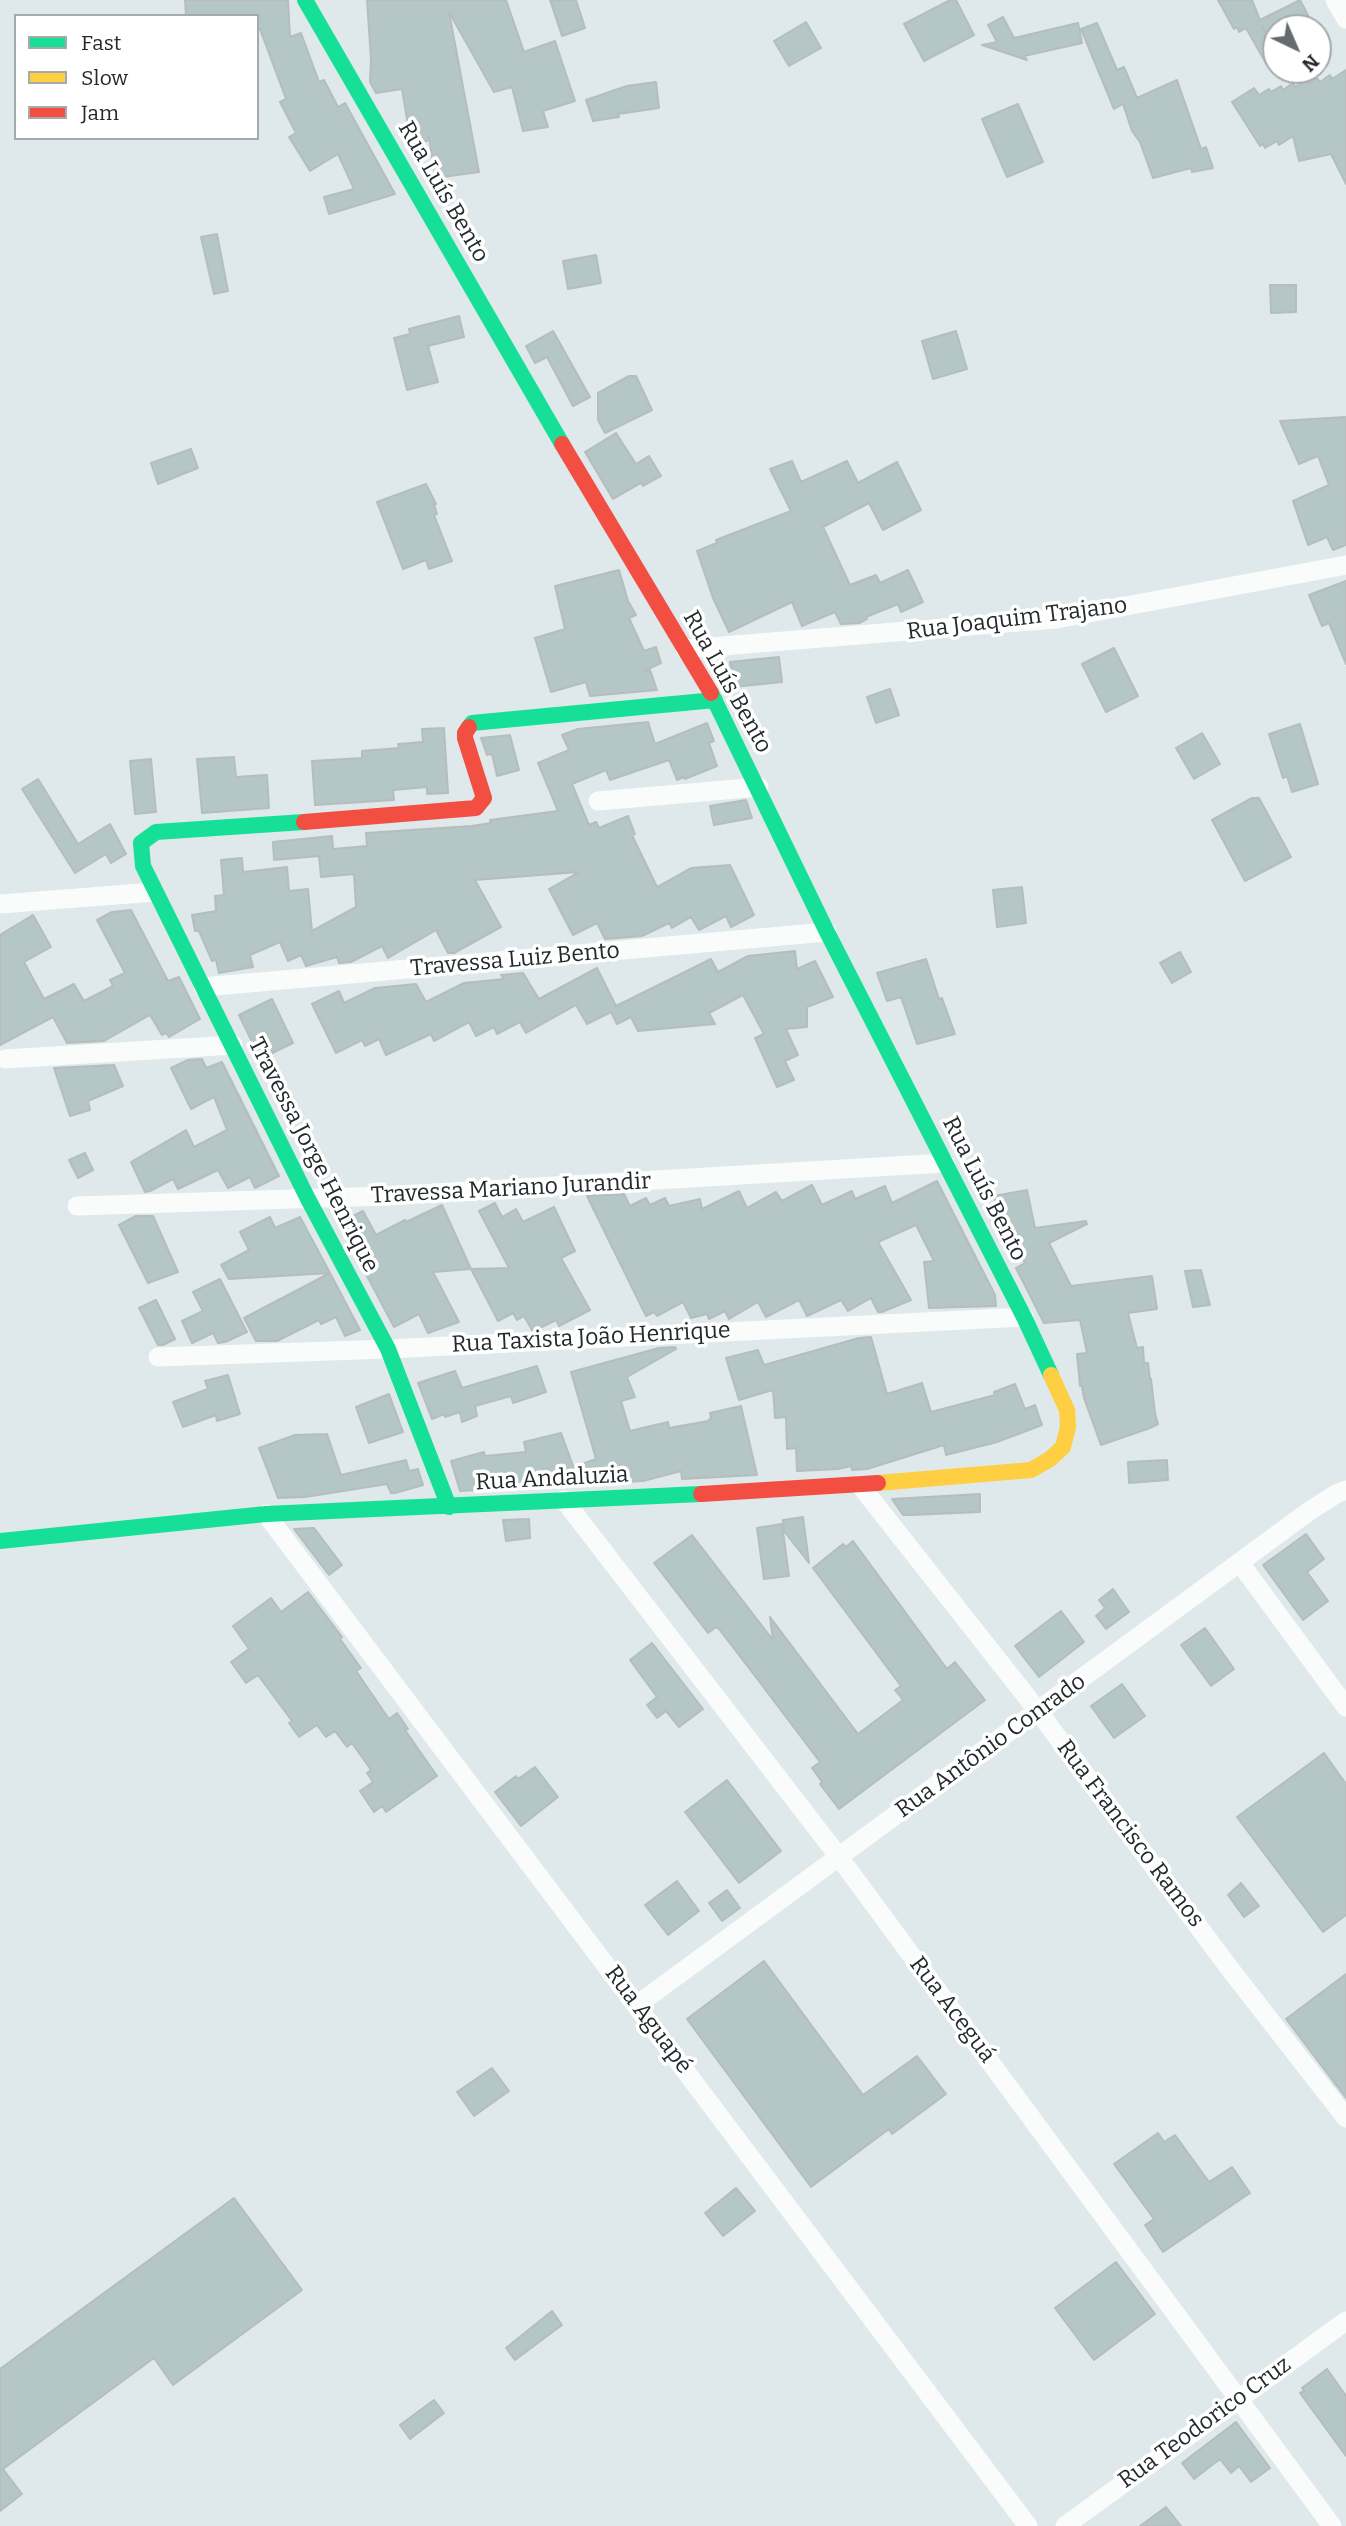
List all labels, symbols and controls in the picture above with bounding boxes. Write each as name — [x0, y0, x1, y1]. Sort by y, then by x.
legend — [14, 14, 259, 140]
north arrow — [1262, 14, 1332, 84]
text: Fast — [81, 30, 121, 56]
text: N — [1297, 50, 1324, 76]
text: Slow — [81, 65, 128, 91]
text: Jam — [81, 100, 119, 126]
street label: Rua Luís Bento — [392, 117, 494, 267]
street label: Rua Joaquim Trajano — [905, 592, 1129, 646]
street label: Rua Luís Bento — [677, 606, 777, 758]
street label: Travessa Luiz Bento — [409, 937, 621, 983]
street label: Travessa Jorge Henrique — [242, 1033, 384, 1277]
street label: Rua Luís Bento — [936, 1112, 1032, 1266]
street label: Travessa Mariano Jurandir — [370, 1168, 652, 1210]
street label: Rua Taxista João Henrique — [451, 1317, 731, 1359]
street label: Rua Andaluzia — [475, 1461, 629, 1497]
street label: Rua Antônio Conrado — [891, 1668, 1091, 1824]
street label: Rua Francisco Ramos — [1051, 1735, 1209, 1933]
street label: Rua Aceguá — [903, 1951, 1001, 2069]
street label: Rua Aguapé — [598, 1961, 698, 2079]
street label: Rua Teodorico Cruz — [1113, 2351, 1297, 2495]

